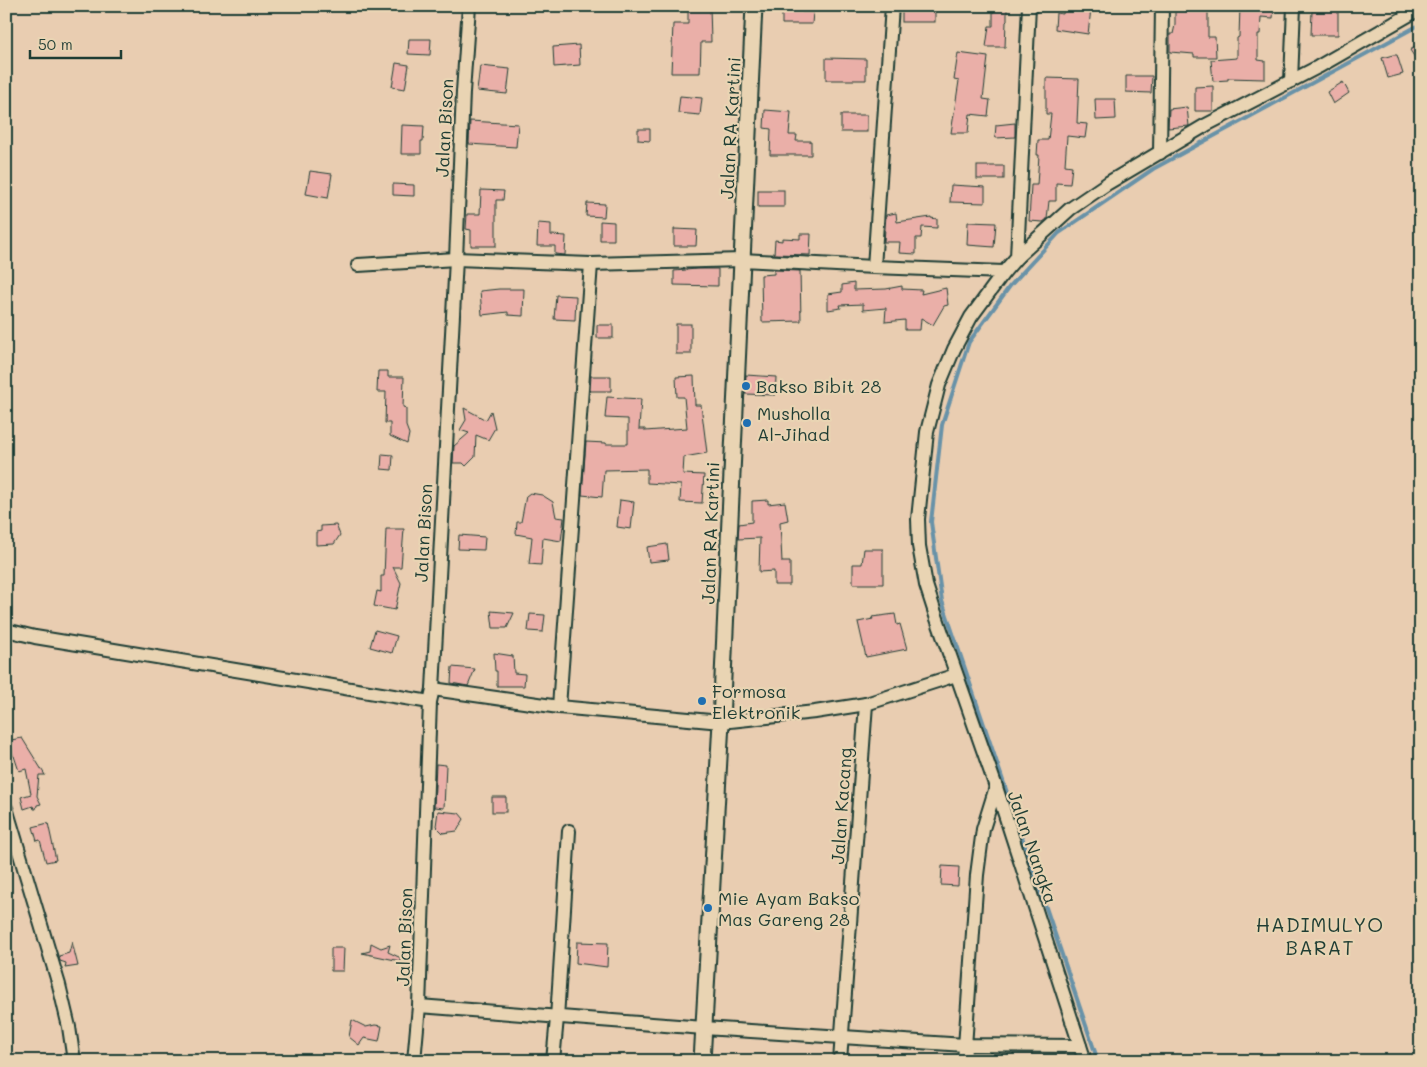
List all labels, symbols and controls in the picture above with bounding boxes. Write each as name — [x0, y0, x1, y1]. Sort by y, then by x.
scale bar — [30, 28, 121, 60]
text: 50 m — [38, 34, 73, 54]
street label: Jalan RA Kartini — [714, 56, 746, 200]
street label: Jalan Bison — [429, 78, 459, 178]
place label: Bakso Bibit 28 — [756, 374, 881, 398]
marker: Bakso Bibit 28 — [740, 380, 752, 392]
place label: Musholla Al-Jihad — [757, 401, 831, 446]
marker: Musholla Al-Jihad — [741, 417, 753, 429]
street label: Jalan RA Kartini — [696, 461, 724, 605]
street label: Jalan Bison — [408, 483, 438, 583]
place label: Formosa Elektronik — [712, 679, 800, 724]
marker: Formosa Elektronik — [696, 695, 708, 707]
street label: Jalan Kacang — [825, 747, 857, 865]
street label: Jalan Nangka — [1002, 787, 1064, 907]
place label: Mie Ayam Bakso Mas Gareng 28 — [718, 886, 860, 931]
street label: Jalan Bison — [390, 887, 418, 987]
marker: Mie Ayam Bakso Mas Gareng 28 — [702, 902, 714, 914]
district label: HADIMULYO BARAT — [1256, 911, 1384, 960]

